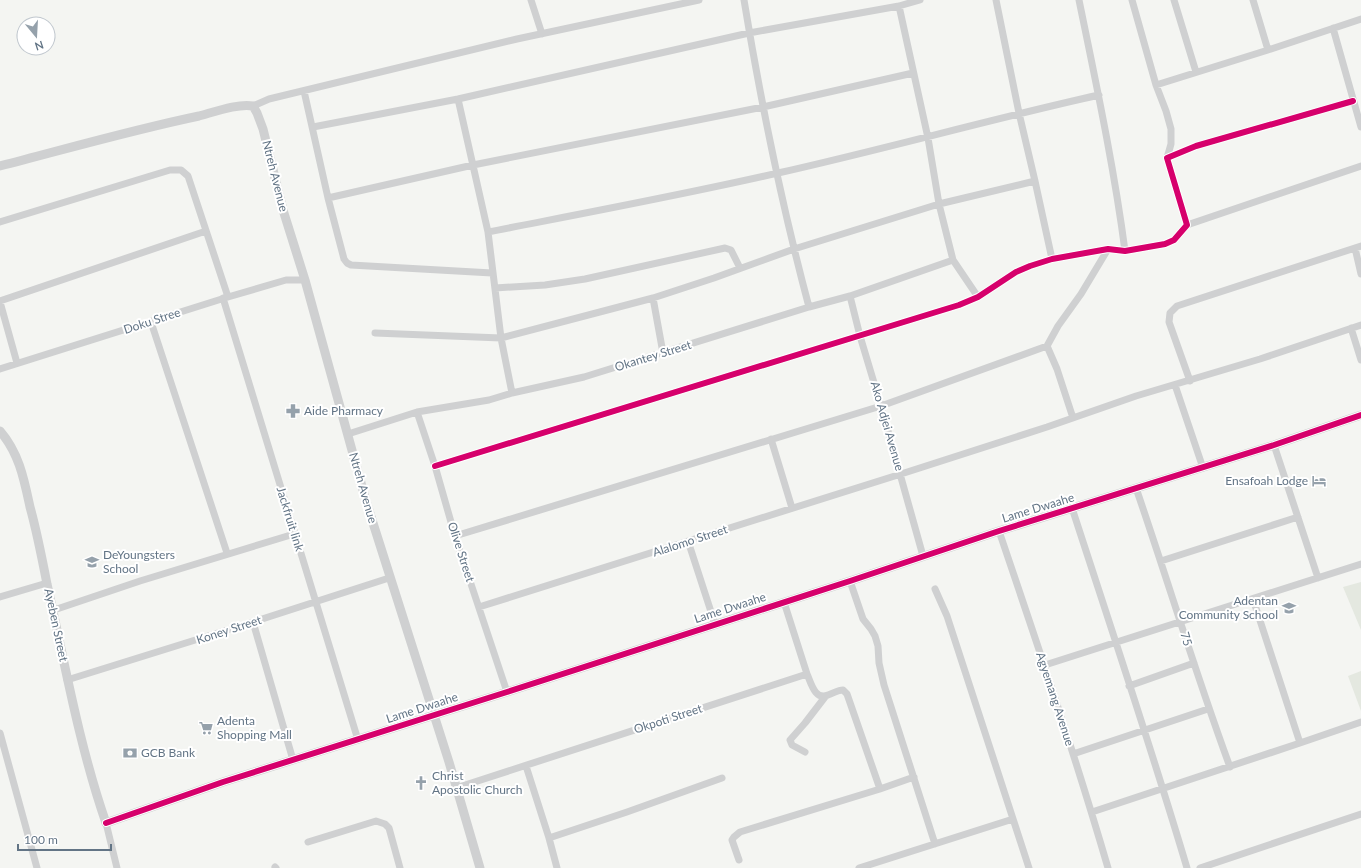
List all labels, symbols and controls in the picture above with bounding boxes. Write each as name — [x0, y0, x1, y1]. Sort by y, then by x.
north arrow — [16, 16, 56, 56]
text: N — [33, 38, 45, 53]
street label: Ntreh Avenue — [259, 139, 292, 213]
street label: Doku Stree — [121, 304, 182, 337]
street label: Okantey Street — [613, 337, 694, 374]
street label: Ako Adjei Avenue — [868, 379, 907, 472]
pharmacy icon: Aide Pharmacy — [285, 403, 301, 419]
place label: Aide Pharmacy — [304, 403, 384, 418]
street label: Ntreh Avenue — [346, 451, 381, 525]
place label: Ensafoah Lodge — [1225, 473, 1308, 488]
hotel icon: Ensafoah Lodge — [1311, 473, 1327, 489]
street label: Jackfruit link — [274, 485, 308, 554]
street label: Lame Dwaahe — [1000, 489, 1076, 526]
street label: Olive Street — [445, 520, 478, 584]
street label: Alalomo Street — [650, 521, 730, 560]
place label: DeYoungsters School — [103, 547, 175, 576]
school or university icon: DeYoungsters School — [84, 554, 100, 570]
street label: Ayeben Street — [41, 587, 72, 664]
street label: Lame Dwaahe — [692, 589, 768, 626]
place label: Adentan Community School — [1179, 593, 1278, 622]
school or university icon: Adentan Community School — [1281, 600, 1297, 616]
street label: Koney Street — [194, 612, 264, 647]
street label: 75 — [1177, 630, 1196, 648]
street label: Agyemang Avenue — [1033, 650, 1078, 748]
street label: Lame Dwaahe — [384, 689, 460, 726]
street label: Okpoti Street — [632, 700, 705, 737]
place label: Adenta Shopping Mall — [217, 713, 292, 742]
supermarket icon: Adenta Shopping Mall — [198, 720, 214, 736]
bank icon: GCB Bank — [122, 745, 138, 761]
place label: GCB Bank — [141, 745, 196, 760]
place label: Christ Apostolic Church — [432, 768, 522, 797]
church icon: Christ Apostolic Church — [413, 775, 429, 791]
scale bar — [18, 826, 111, 852]
text: 100 m — [24, 832, 58, 847]

